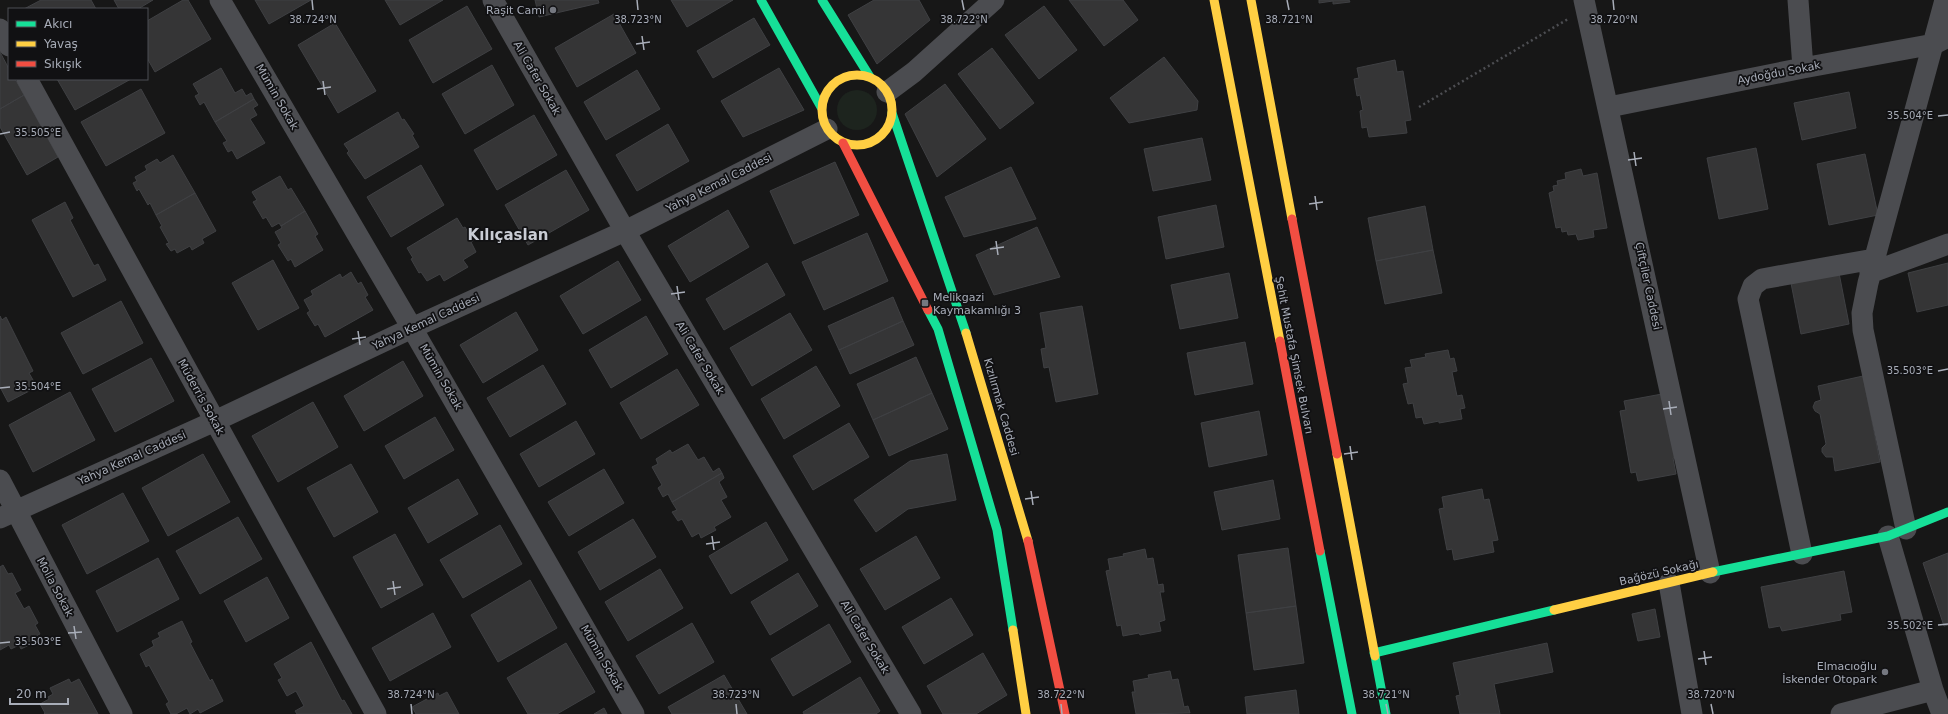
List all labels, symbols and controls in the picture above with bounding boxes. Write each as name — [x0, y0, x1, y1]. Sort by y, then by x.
place label: Raşit Cami — [486, 4, 545, 17]
marker: Raşit Cami — [548, 5, 558, 15]
legend — [8, 8, 148, 80]
text: 38.724°N — [289, 14, 337, 25]
text: 38.723°N — [614, 14, 662, 25]
text: 38.722°N — [940, 14, 988, 25]
text: 38.721°N — [1265, 14, 1313, 25]
text: 38.720°N — [1590, 14, 1638, 25]
text: Akıcı — [44, 17, 72, 31]
text: Yavaş — [43, 37, 78, 51]
street label: Ali Cafer Sokak — [511, 39, 564, 118]
text: Sıkışık — [44, 57, 82, 71]
street label: Aydoğdu Sokak — [1736, 58, 1822, 87]
street label: Mümin Sokak — [253, 62, 301, 133]
text: 35.504°E — [1887, 110, 1933, 121]
text: 35.505°E — [15, 127, 61, 138]
street label: Yahya Kemal Caddesi — [663, 151, 774, 216]
district label: Kılıçaslan — [468, 226, 548, 244]
street label: Çiftçiler Caddesi — [1632, 241, 1664, 331]
street label: Şehit Mustafa Şimsek Bulvarı — [1272, 275, 1316, 435]
street label: Yahya Kemal Caddesi — [369, 291, 482, 353]
place label: Melikgazi Kaymakamlığı 3 — [933, 291, 1021, 317]
marker: Melikgazi Kaymakamlığı 3 — [920, 298, 930, 308]
street label: Ali Cafer Sokak — [673, 319, 727, 398]
street label: Mümin Sokak — [417, 342, 465, 413]
street label: Müderris Sokak — [175, 357, 227, 438]
street label: Kızılırmak Caddesi — [981, 357, 1021, 457]
text: 35.503°E — [1887, 365, 1933, 376]
text: 35.504°E — [15, 381, 61, 392]
street label: Yahya Kemal Caddesi — [75, 428, 188, 488]
street label: Molla Sokak — [34, 555, 76, 620]
street label: Bağözü Sokağı — [1618, 558, 1700, 588]
street label: Ali Cafer Sokak — [838, 598, 892, 677]
text: 35.502°E — [1887, 620, 1933, 631]
street label: Mümin Sokak — [578, 623, 626, 694]
text: 35.503°E — [15, 636, 61, 647]
place label: Elmacıoğlu İskender Otopark — [1782, 660, 1878, 686]
marker: Elmacıoğlu İskender Otopark — [1880, 667, 1890, 677]
scale bar — [10, 680, 68, 706]
text: 20 m — [16, 687, 47, 701]
text: 38.724°N — [387, 689, 435, 700]
text: 38.723°N — [712, 689, 760, 700]
text: 38.722°N — [1037, 689, 1085, 700]
text: 38.721°N — [1362, 689, 1410, 700]
text: 38.720°N — [1687, 689, 1735, 700]

